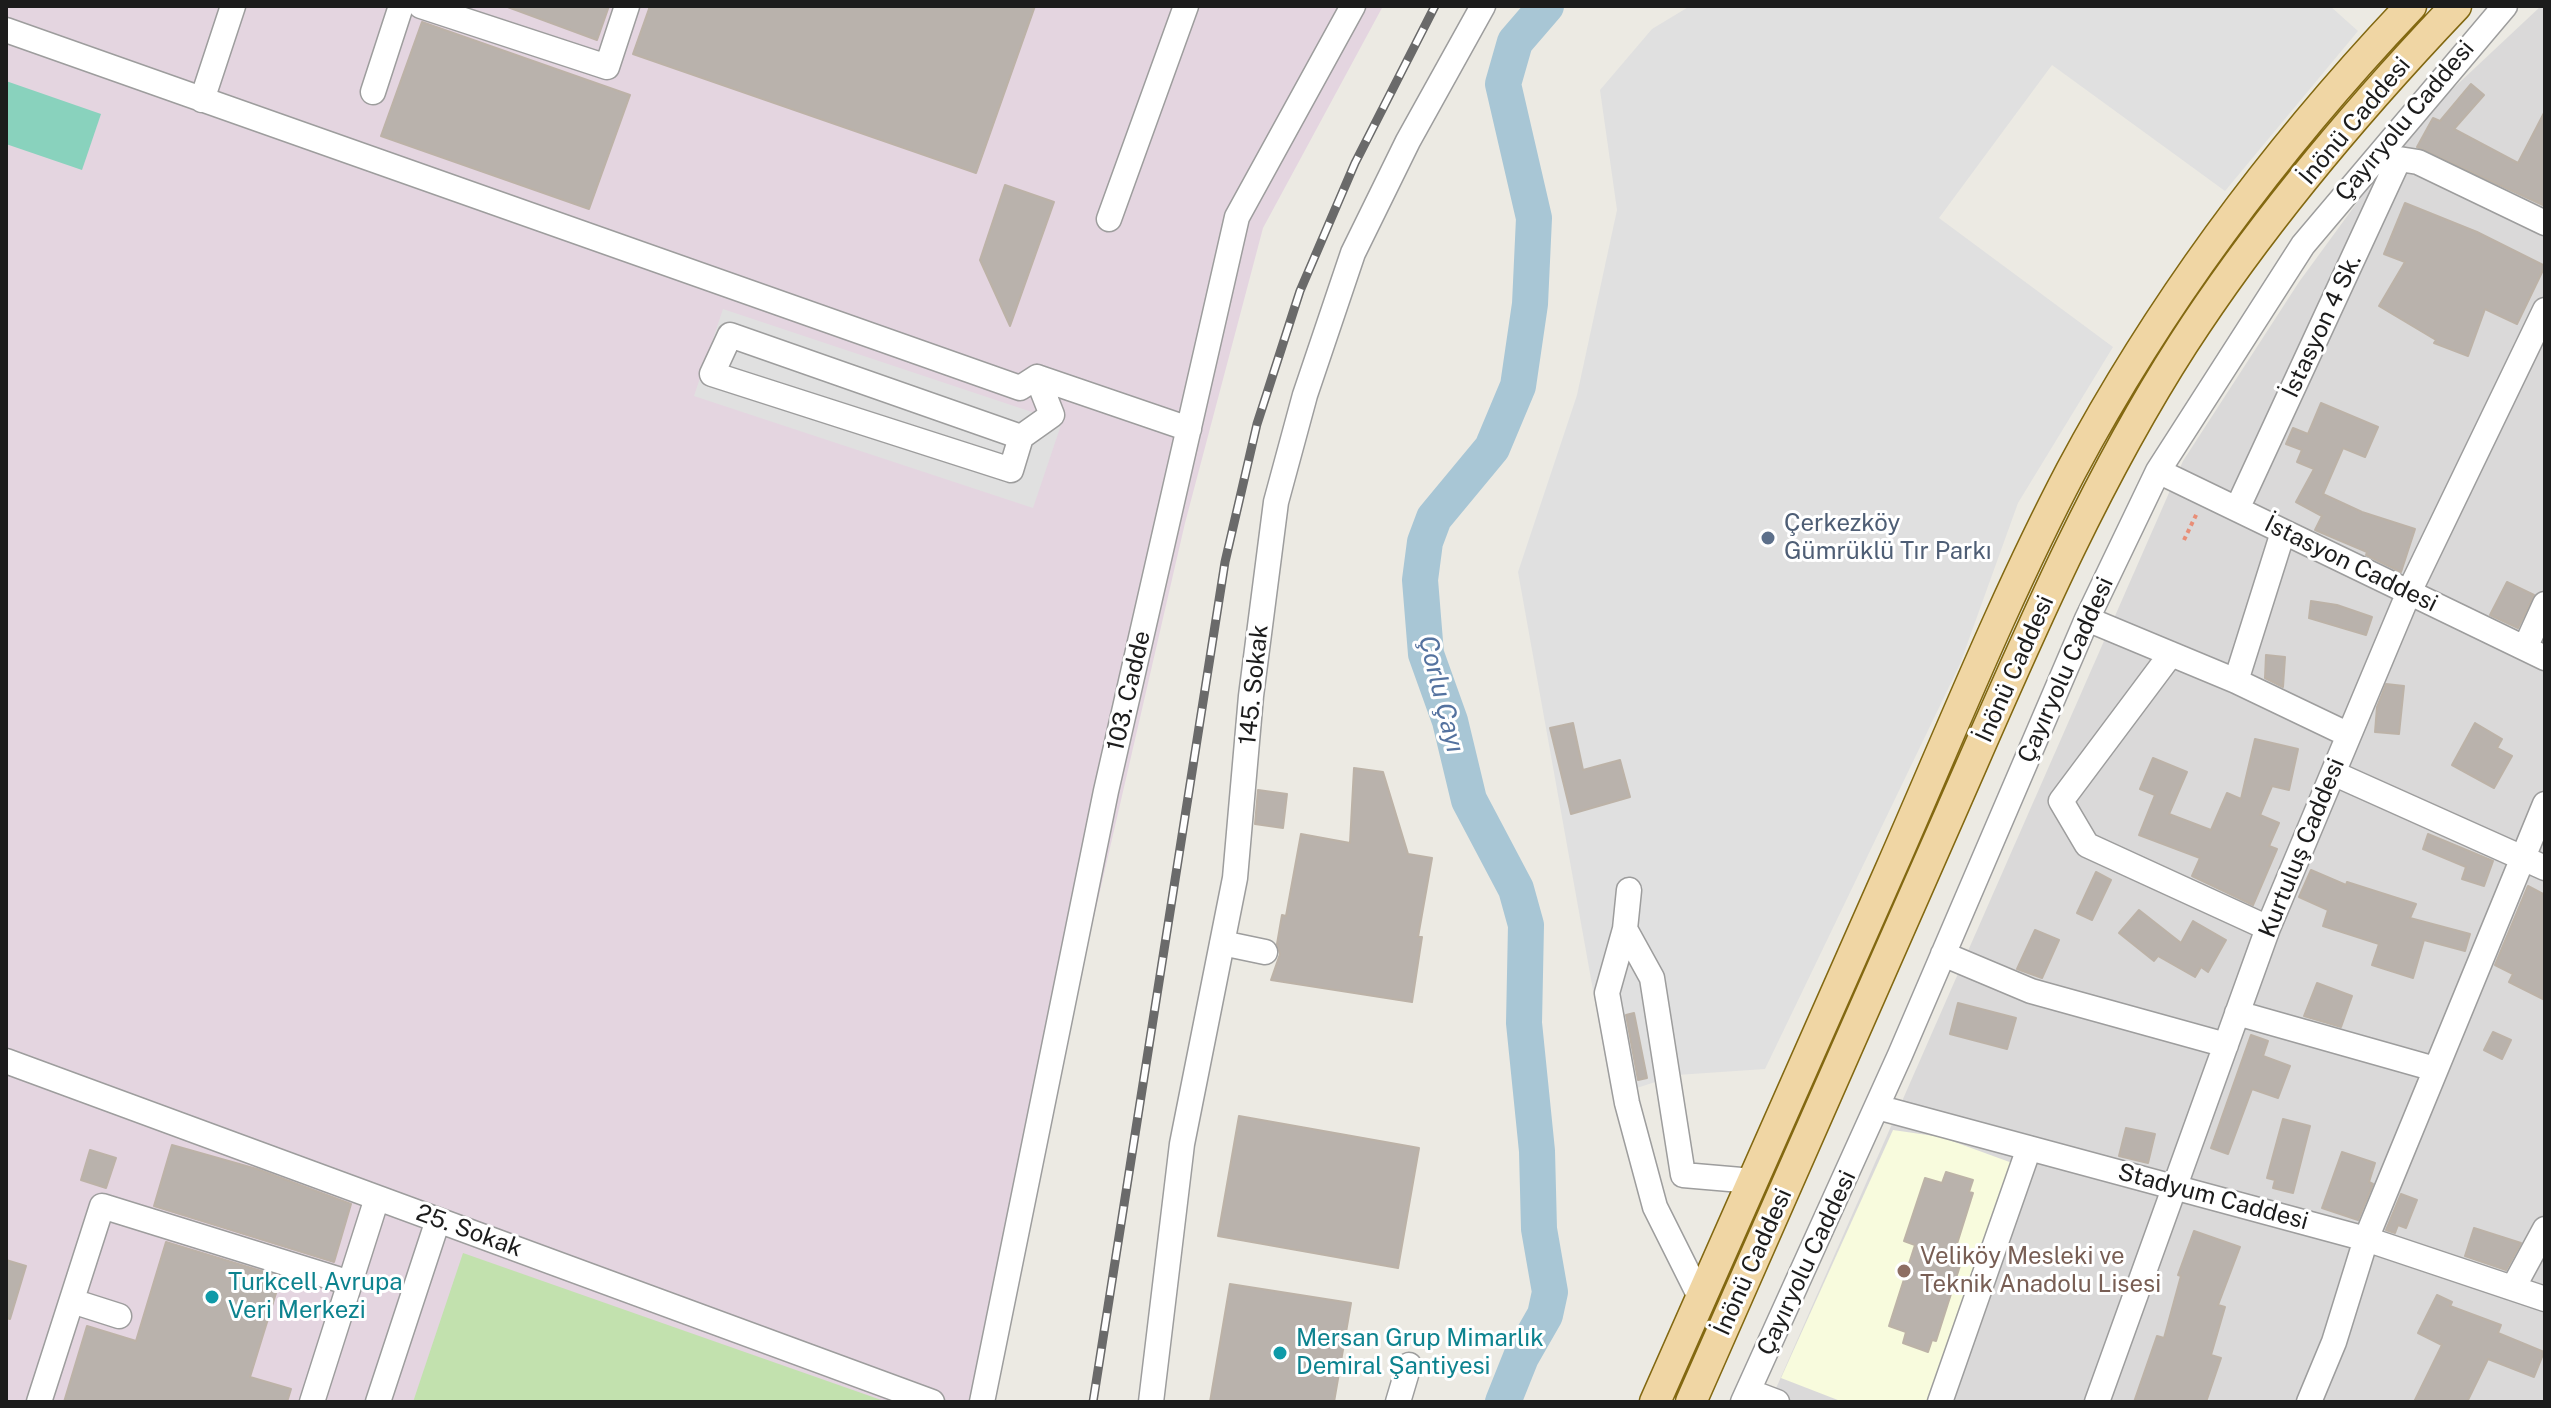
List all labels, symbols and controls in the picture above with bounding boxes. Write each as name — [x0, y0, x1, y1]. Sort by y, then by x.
street label: Çayıryolu Caddesi — [2330, 35, 2480, 207]
street label: İnönü Caddesi — [2293, 51, 2417, 191]
street label: İstasyon 4 Sk. — [2276, 250, 2368, 402]
place label: Çerkezköy Gümrüklü Tır Parkı — [1784, 510, 1992, 566]
street label: İstasyon Caddesi — [2260, 510, 2442, 618]
marker: Çerkezköy Gümrüklü Tır Parkı — [1759, 529, 1777, 547]
street label: Çayıryolu Caddesi — [2012, 573, 2120, 767]
street label: İnönü Caddesi — [1970, 591, 2060, 747]
street label: 145. Sokak — [1233, 623, 1275, 747]
street label: 103. Cadde — [1101, 628, 1157, 754]
water label: Çorlu Çayı — [1411, 632, 1471, 756]
street label: Kurtuluş Caddesi — [2253, 754, 2351, 942]
street label: Stadyum Caddesi — [2115, 1158, 2311, 1236]
street label: Çayıryolu Caddesi — [1752, 1166, 1862, 1360]
street label: İnönü Caddesi — [1708, 1184, 1798, 1340]
street label: 25. Sokak — [412, 1199, 526, 1263]
place label: Veliköy Mesleki ve Teknik Anadolu Lisesi — [1920, 1243, 2161, 1299]
marker: Veliköy Mesleki ve Teknik Anadolu Lisesi — [1895, 1262, 1913, 1280]
place label: Turkcell Avrupa Veri Merkezi — [228, 1269, 402, 1325]
marker: Turkcell Avrupa Veri Merkezi — [203, 1288, 221, 1306]
place label: Mersan Grup Mimarlık Demiral Şantiyesi — [1296, 1325, 1544, 1381]
marker: Mersan Grup Mimarlık Demiral Şantiyesi — [1271, 1344, 1289, 1362]

